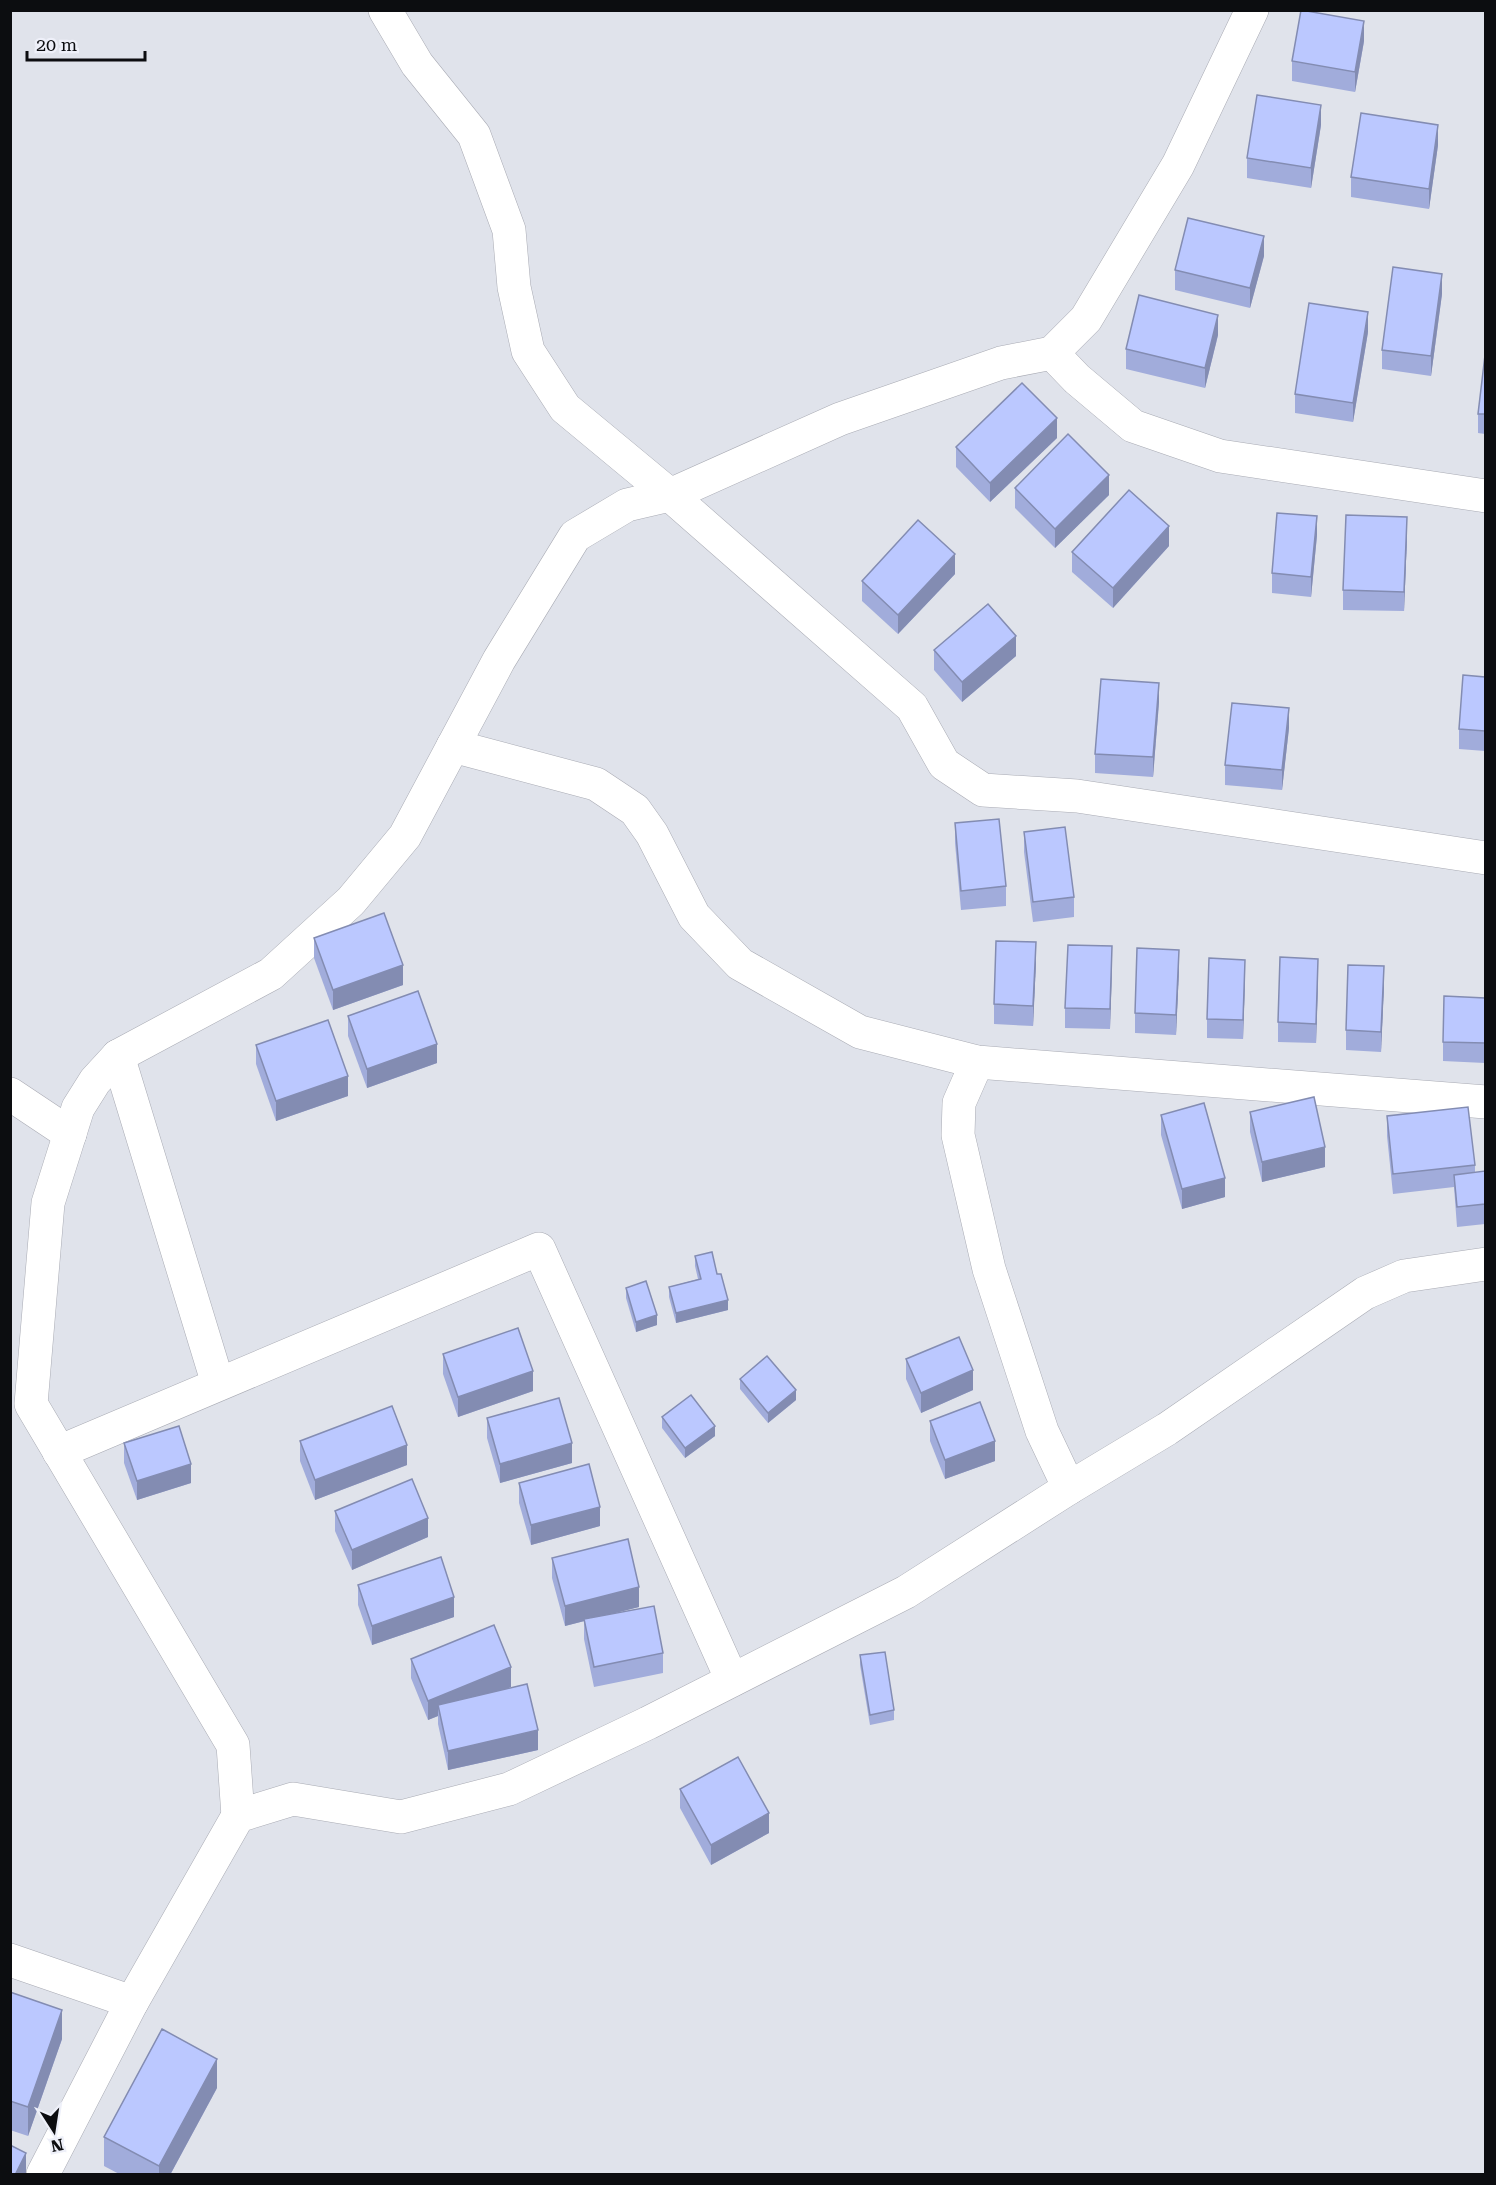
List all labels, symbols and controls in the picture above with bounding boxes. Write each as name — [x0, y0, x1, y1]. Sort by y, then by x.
scale bar — [27, 24, 146, 62]
text: 20 m — [36, 34, 77, 55]
north arrow — [24, 2101, 84, 2161]
text: N — [49, 2135, 65, 2156]

